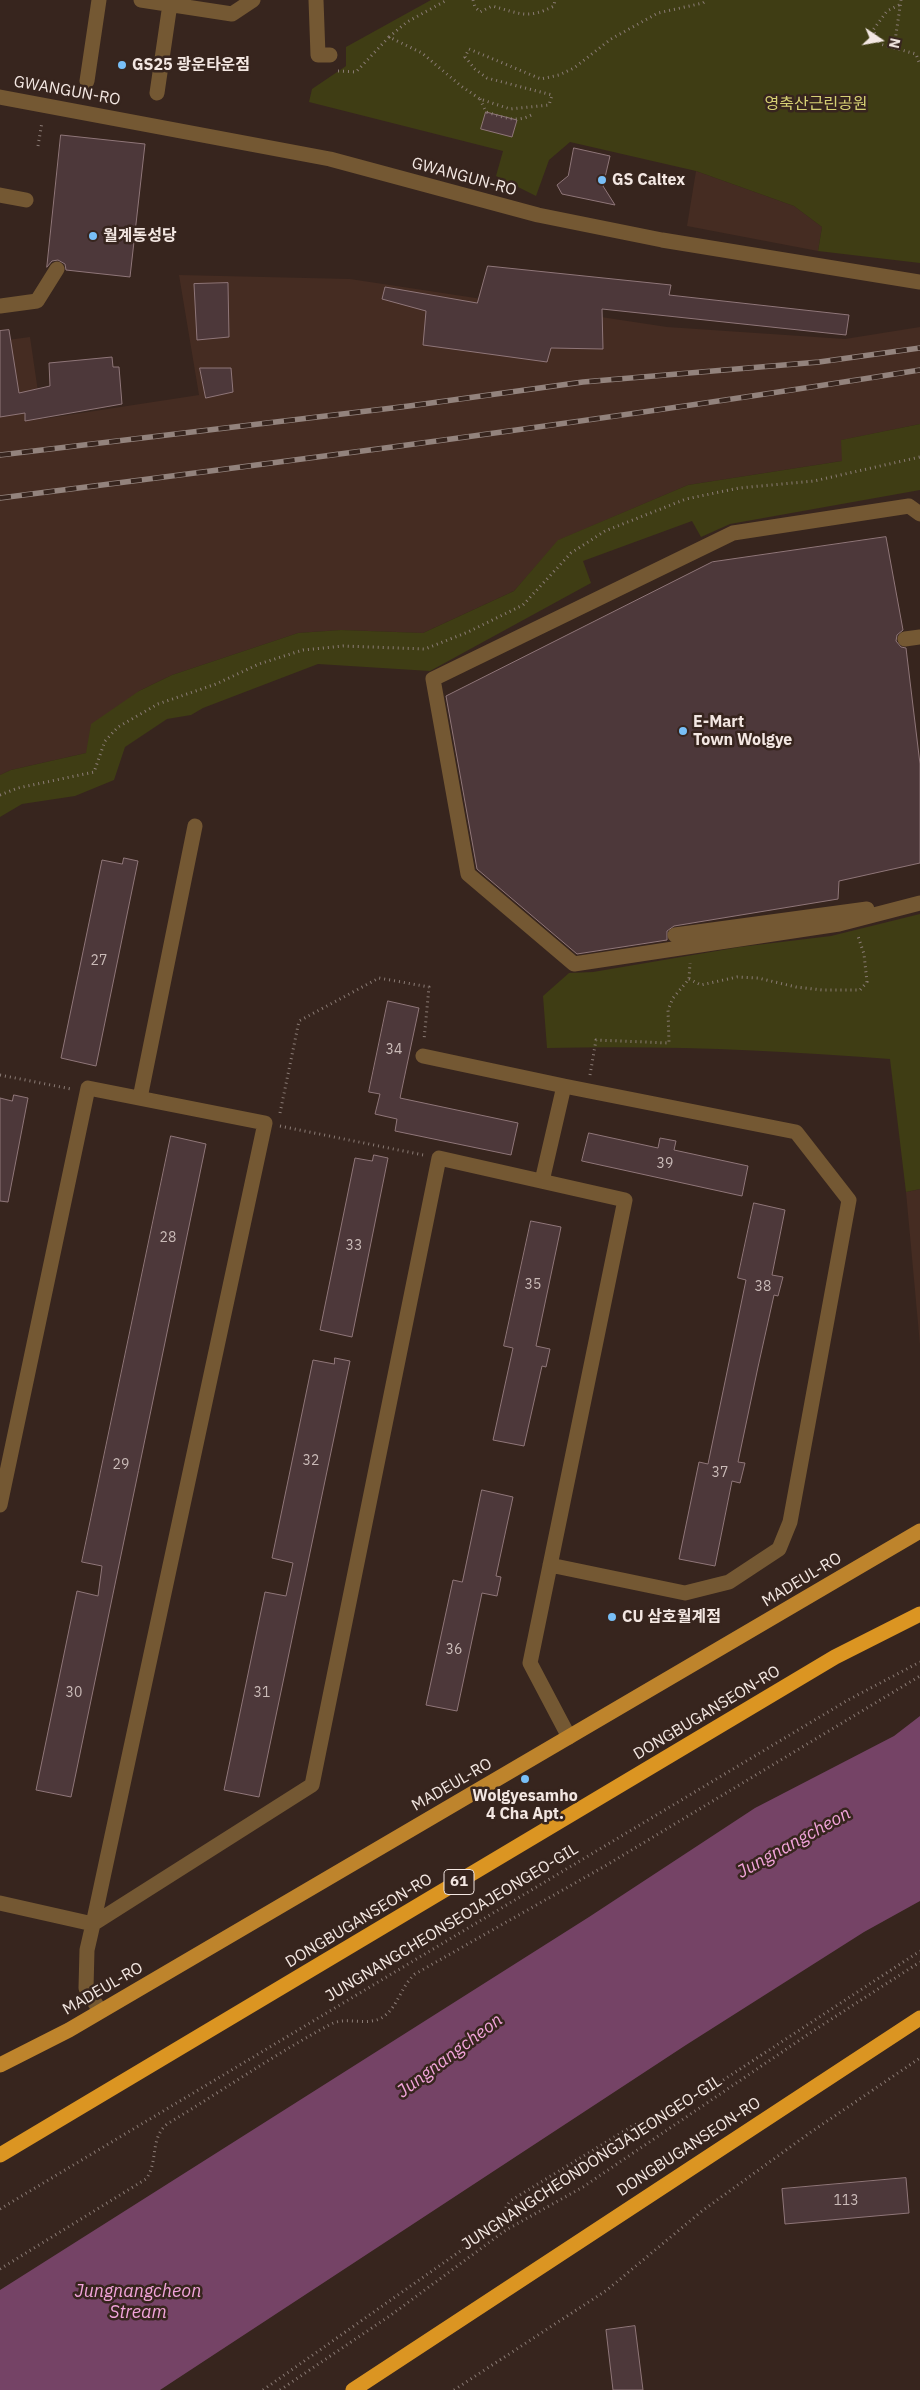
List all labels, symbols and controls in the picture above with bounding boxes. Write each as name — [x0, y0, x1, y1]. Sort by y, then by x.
north arrow — [855, 15, 905, 65]
text: N — [885, 36, 905, 50]
place label: GS25 광운타운점 — [132, 55, 250, 75]
marker: GS25 광운타운점 — [116, 59, 128, 71]
street label: GWANGUN-RO — [12, 72, 122, 110]
park label: 영축산근린공원 — [764, 94, 868, 114]
street label: GWANGUN-RO — [409, 154, 519, 200]
place label: GS Caltex — [612, 170, 685, 190]
marker: GS Caltex — [596, 174, 608, 186]
place label: 월계동성당 — [103, 226, 177, 246]
marker: 월계동성당 — [87, 230, 99, 242]
place label: E-Mart Town Wolgye — [693, 712, 792, 750]
marker: E-Mart Town Wolgye — [677, 725, 689, 737]
house number: 27 — [91, 953, 107, 969]
house number: 34 — [386, 1042, 402, 1058]
house number: 39 — [657, 1156, 673, 1172]
house number: 28 — [160, 1230, 176, 1246]
house number: 33 — [346, 1238, 362, 1254]
house number: 35 — [525, 1277, 541, 1293]
house number: 38 — [755, 1279, 771, 1295]
house number: 32 — [303, 1453, 319, 1469]
house number: 29 — [113, 1457, 129, 1473]
house number: 37 — [712, 1465, 728, 1481]
street label: MADEUL-RO — [759, 1549, 845, 1611]
place label: CU 삼호월계점 — [622, 1607, 721, 1627]
marker: CU 삼호월계점 — [606, 1611, 618, 1623]
house number: 36 — [446, 1642, 462, 1658]
street label: DONGBUGANSEON-RO — [630, 1662, 784, 1764]
house number: 30 — [66, 1685, 82, 1701]
house number: 31 — [254, 1685, 270, 1701]
street label: MADEUL-RO — [409, 1754, 495, 1816]
marker: Wolgyesamho 4 Cha Apt. — [519, 1773, 531, 1785]
place label: Wolgyesamho 4 Cha Apt. — [472, 1786, 578, 1824]
water label: Jungnangcheon — [733, 1803, 855, 1883]
street label: JUNGNANGCHEONSEOJAJEONGEO-GIL — [322, 1840, 582, 2006]
street label: DONGBUGANSEON-RO — [282, 1870, 436, 1972]
road number: 61 — [444, 1870, 474, 1894]
street label: MADEUL-RO — [60, 1958, 146, 2020]
water label: Jungnangcheon — [393, 2009, 507, 2103]
street label: JUNGNANGCHEONDONGJAJEONGEO-GIL — [459, 2072, 725, 2254]
street label: DONGBUGANSEON-RO — [614, 2093, 764, 2201]
house number: 113 — [833, 2193, 859, 2209]
water label: Jungnangcheon Stream — [75, 2281, 201, 2324]

